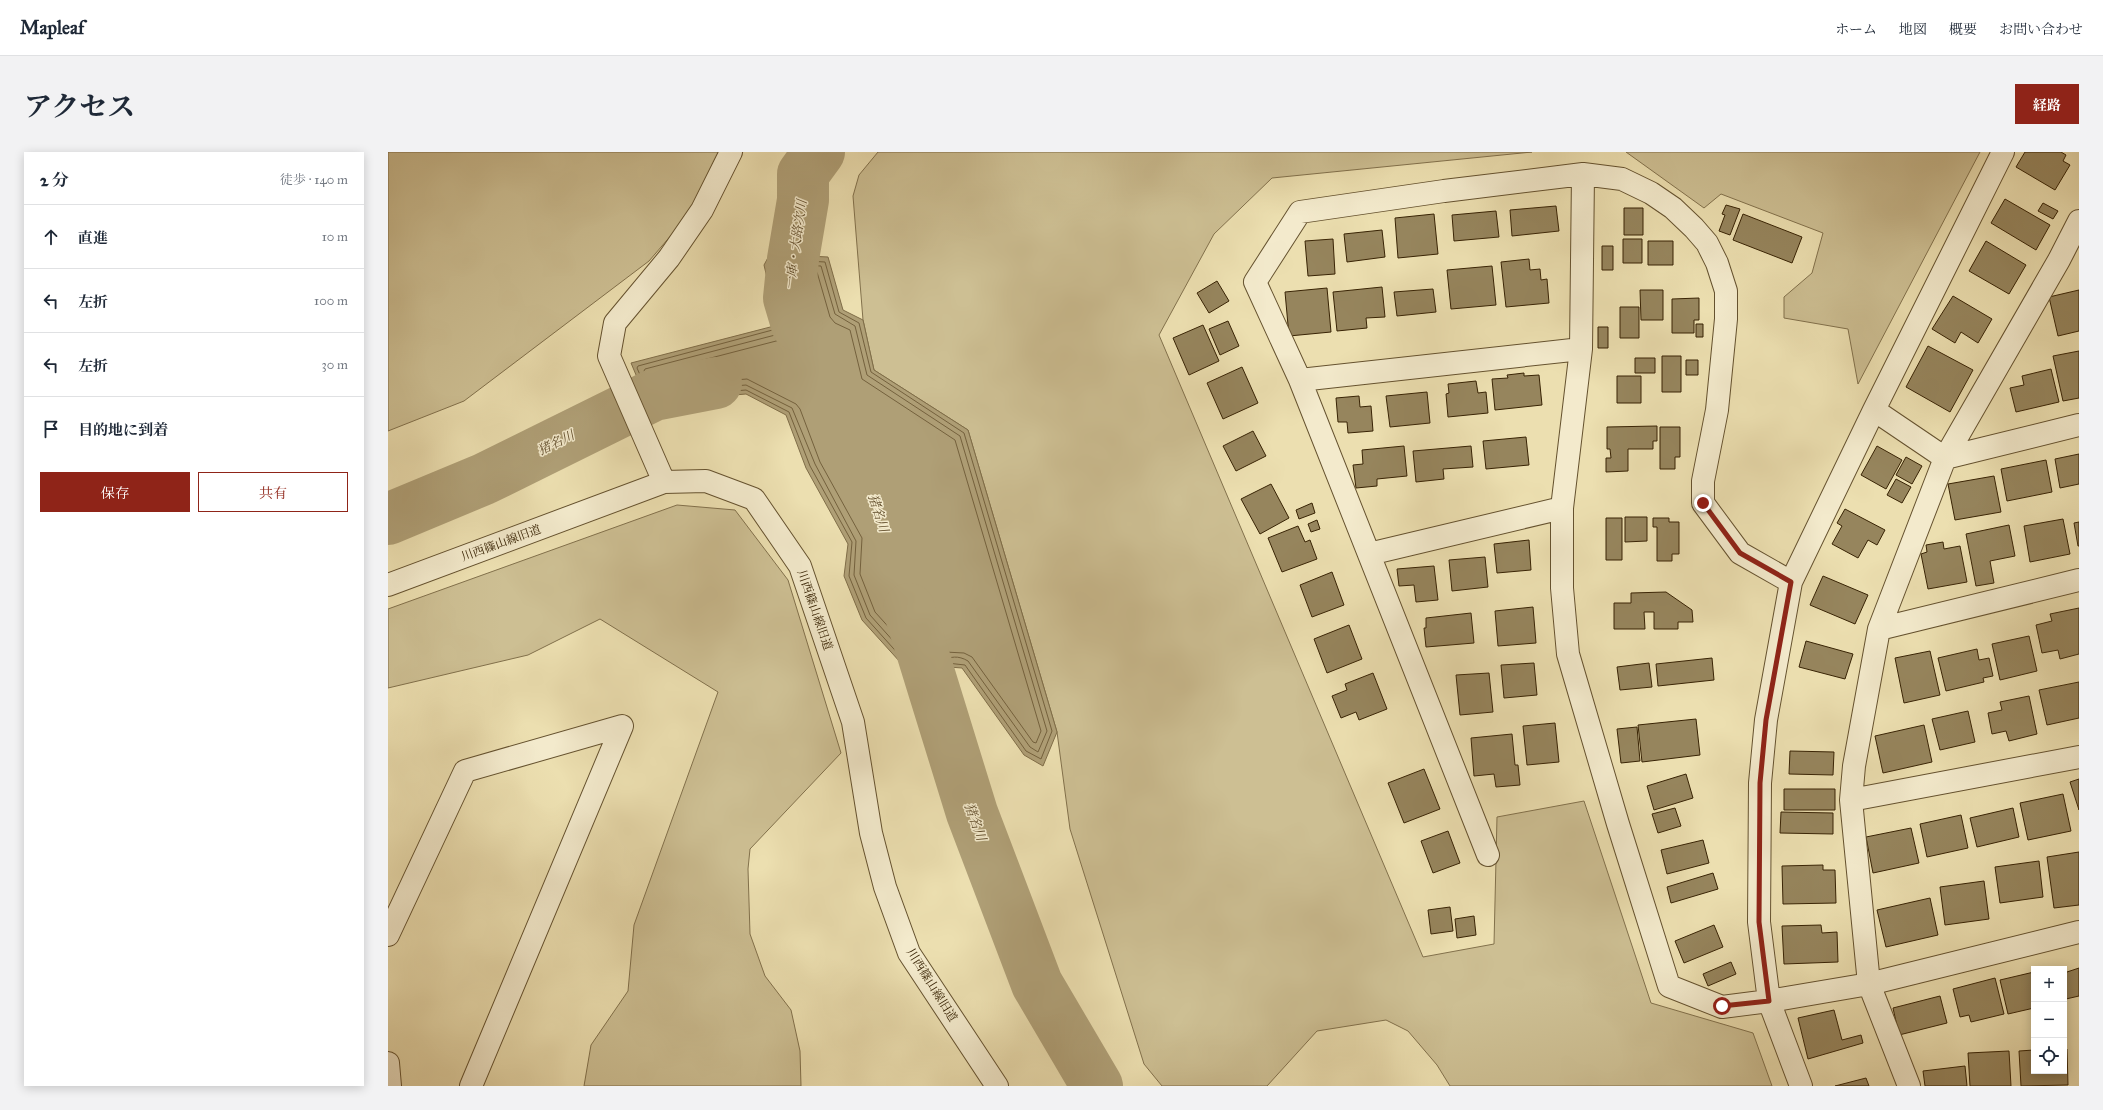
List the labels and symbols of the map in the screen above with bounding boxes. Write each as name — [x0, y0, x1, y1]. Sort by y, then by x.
water label: 一庫・大路次川 — [782, 197, 811, 291]
water label: 猪名川 — [535, 426, 579, 459]
water label: 猪名川 — [864, 492, 892, 536]
route end — [1694, 494, 1712, 512]
street label: 川西篠山線旧道 — [459, 522, 543, 564]
street label: 川西篠山線旧道 — [795, 568, 835, 652]
water label: 猪名川 — [961, 801, 990, 845]
street label: 川西篠山線旧道 — [904, 946, 960, 1024]
route start — [1713, 997, 1731, 1015]

